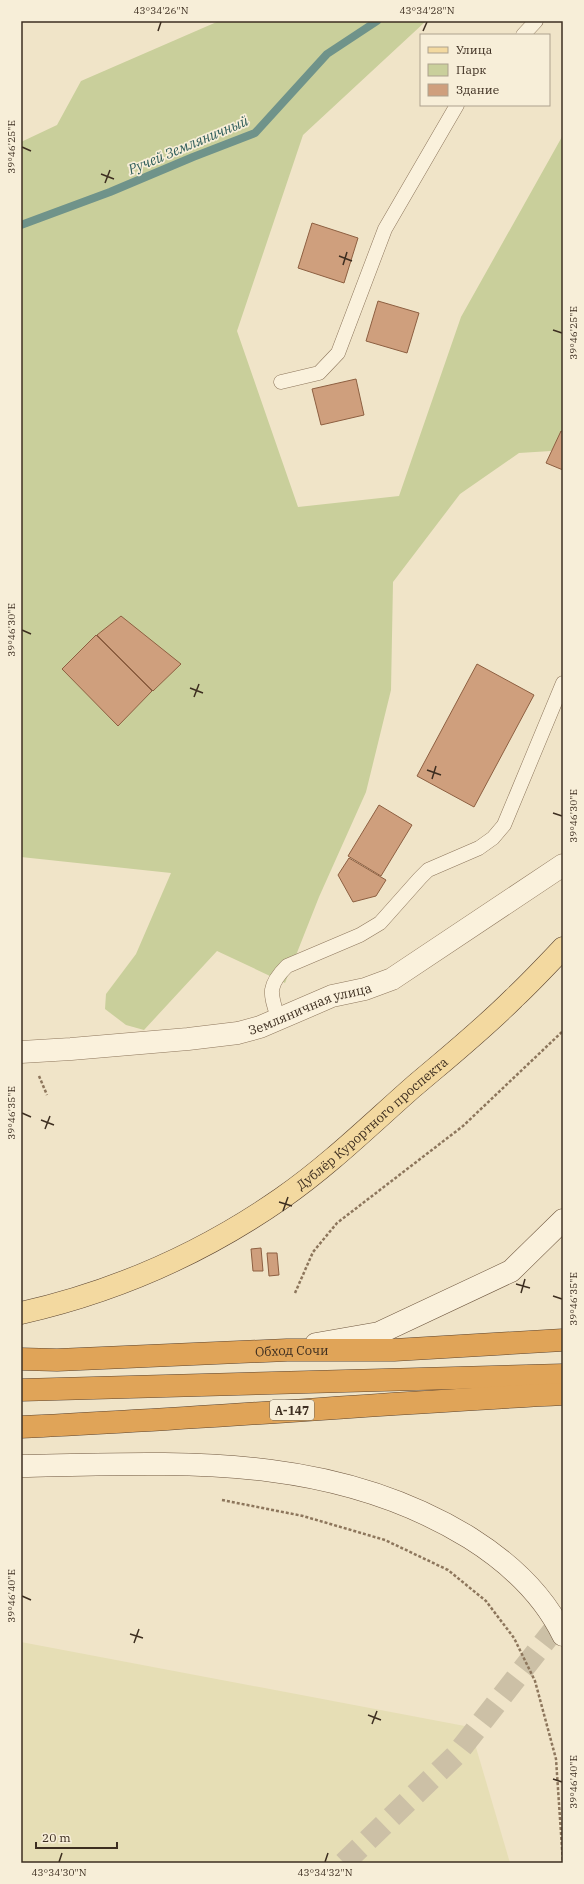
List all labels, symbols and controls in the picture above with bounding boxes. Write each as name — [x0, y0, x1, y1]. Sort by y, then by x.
text: 43°34'26"N — [134, 4, 189, 17]
text: 43°34'28"N — [400, 4, 455, 17]
legend — [420, 34, 550, 106]
text: Улица — [456, 42, 493, 57]
text: Парк — [456, 62, 486, 77]
text: Здание — [456, 82, 499, 97]
water label: Ручей Земляничный — [124, 112, 251, 179]
text: 39°46'25"E — [5, 120, 18, 174]
text: 39°46'25"E — [567, 306, 580, 360]
text: 39°46'30"E — [5, 603, 18, 657]
text: 39°46'30"E — [567, 789, 580, 843]
street label: Земляничная улица — [246, 979, 374, 1038]
street label: Дублёр Курортного проспекта — [293, 1053, 451, 1193]
text: 39°46'35"E — [5, 1086, 18, 1140]
text: 39°46'35"E — [567, 1272, 580, 1326]
street label: Обход Сочи — [255, 1342, 329, 1360]
road number: А-147 — [270, 1400, 314, 1420]
text: 39°46'40"E — [5, 1569, 18, 1623]
text: 39°46'40"E — [567, 1755, 580, 1809]
scale bar — [36, 1824, 117, 1850]
text: 20 m — [42, 1830, 71, 1845]
text: 43°34'30"N — [32, 1866, 87, 1879]
text: 43°34'32"N — [298, 1866, 353, 1879]

